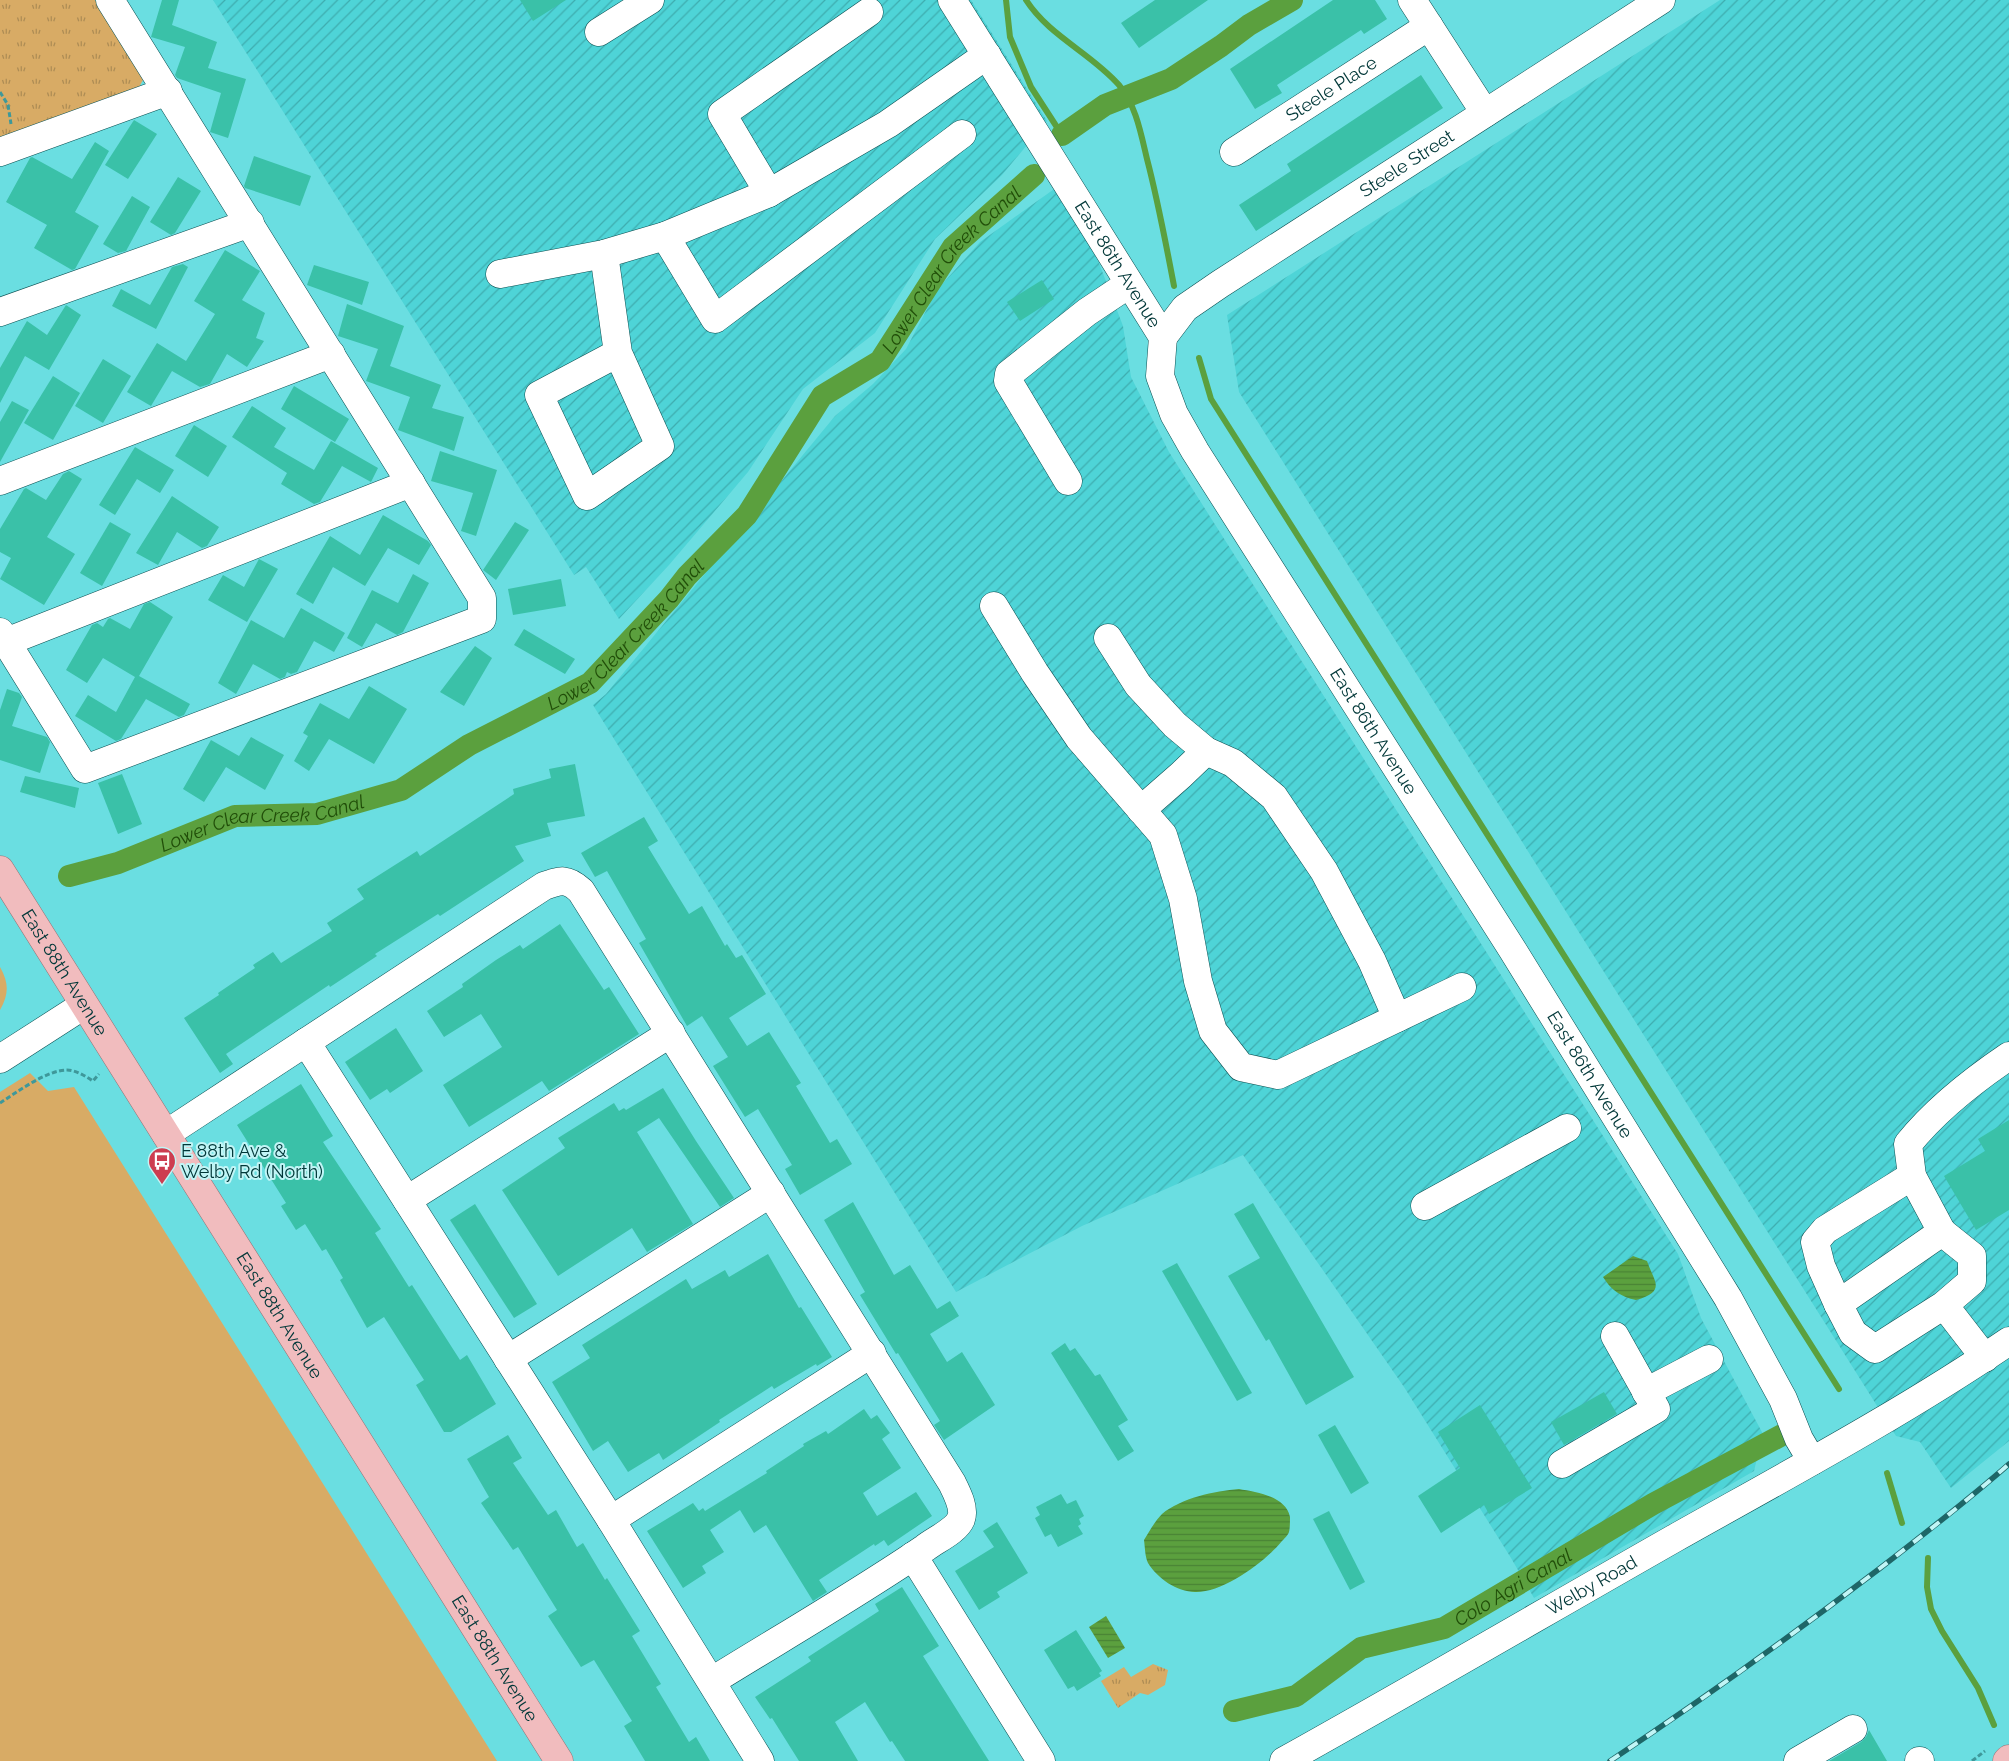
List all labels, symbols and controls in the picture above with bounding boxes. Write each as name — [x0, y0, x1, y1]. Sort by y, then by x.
street label: Steele Place — [1282, 51, 1381, 126]
street label: Steele Street — [1355, 125, 1458, 201]
water label: Lower Clear Creek Canal — [877, 181, 1025, 357]
street label: East 86th Avenue — [1071, 197, 1166, 332]
water label: Lower Clear Creek Canal — [543, 555, 708, 714]
street label: East 86th Avenue — [1326, 664, 1422, 798]
water label: Lower Clear Creek Canal — [157, 790, 367, 856]
street label: East 88th Avenue — [17, 905, 112, 1040]
street label: East 86th Avenue — [1543, 1007, 1638, 1142]
place label: E 88th Ave & Welby Rd (North) — [181, 1140, 323, 1182]
bus stop icon: E 88th Ave & Welby Rd (North) — [147, 1146, 177, 1185]
street label: East 88th Avenue — [232, 1248, 328, 1383]
water label: Colo Agri Canal — [1450, 1544, 1576, 1631]
street label: Welby Road — [1542, 1551, 1640, 1619]
street label: East 88th Avenue — [448, 1591, 543, 1726]

